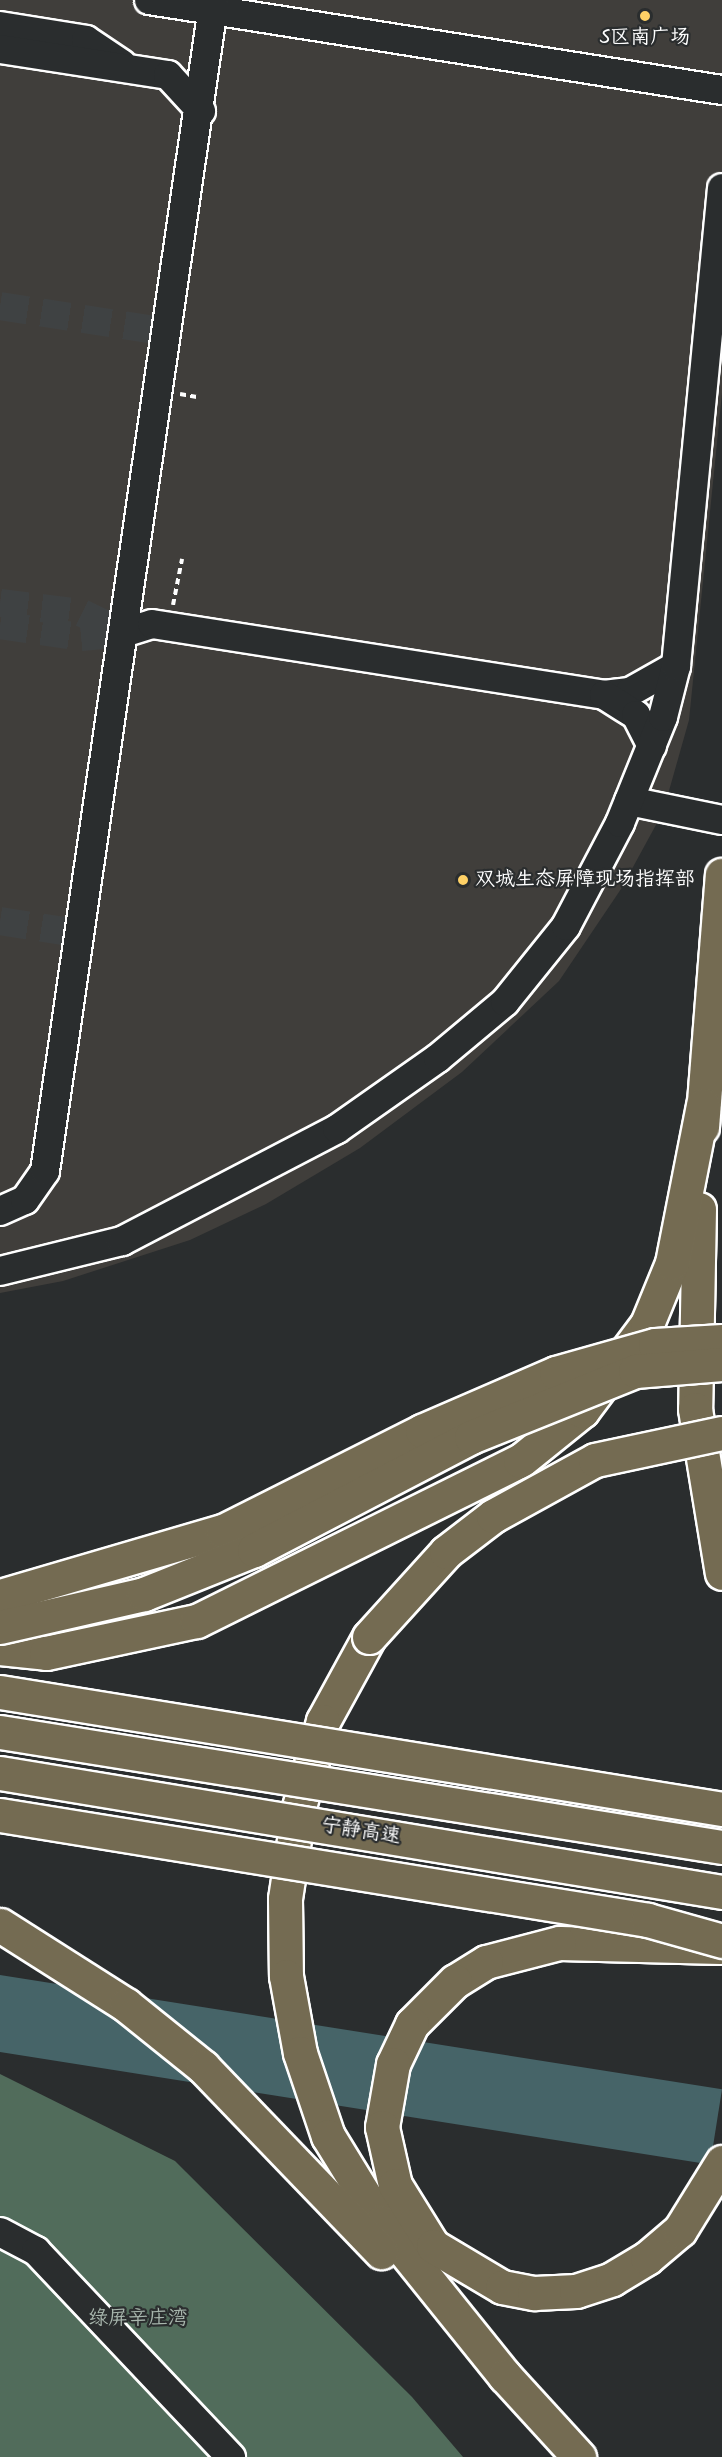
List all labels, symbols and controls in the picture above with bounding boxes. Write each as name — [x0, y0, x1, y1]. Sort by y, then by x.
marker: S区南广场 — [638, 9, 652, 23]
place label: S区南广场 — [600, 26, 690, 50]
place label: 双城生态屏障现场指挥部 — [475, 868, 695, 892]
marker: 双城生态屏障现场指挥部 — [456, 873, 470, 887]
street label: 宁静高速 — [320, 1814, 402, 1850]
park label: 绿屏辛庄湾 — [88, 2307, 188, 2331]

